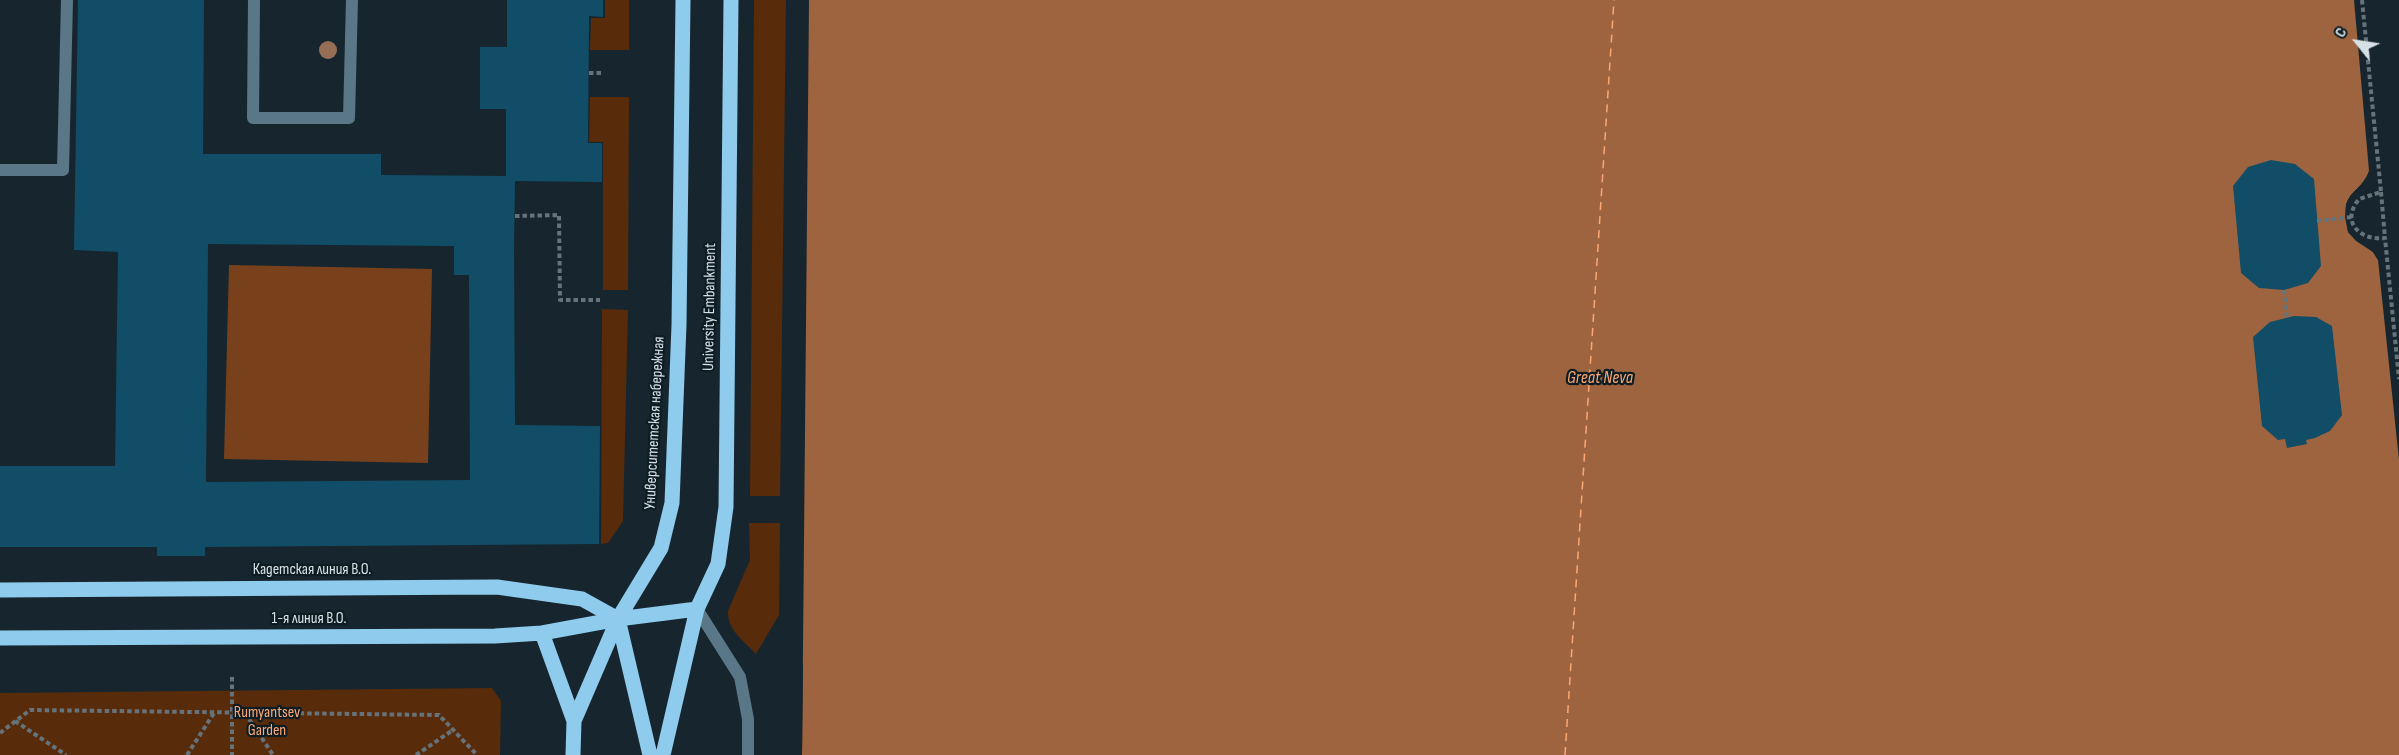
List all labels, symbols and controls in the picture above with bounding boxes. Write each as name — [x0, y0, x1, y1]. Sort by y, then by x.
north arrow — [2327, 12, 2387, 72]
text: С — [2331, 24, 2351, 41]
street label: University Embankment — [699, 243, 721, 371]
street label: Университетская набережная — [641, 336, 669, 510]
water label: Great Neva — [1567, 367, 1633, 389]
street label: Кадетская линия В.О. — [253, 560, 371, 580]
street label: 1-я линия В.О. — [272, 609, 346, 629]
park label: Rumyantsev Garden — [234, 703, 300, 741]

